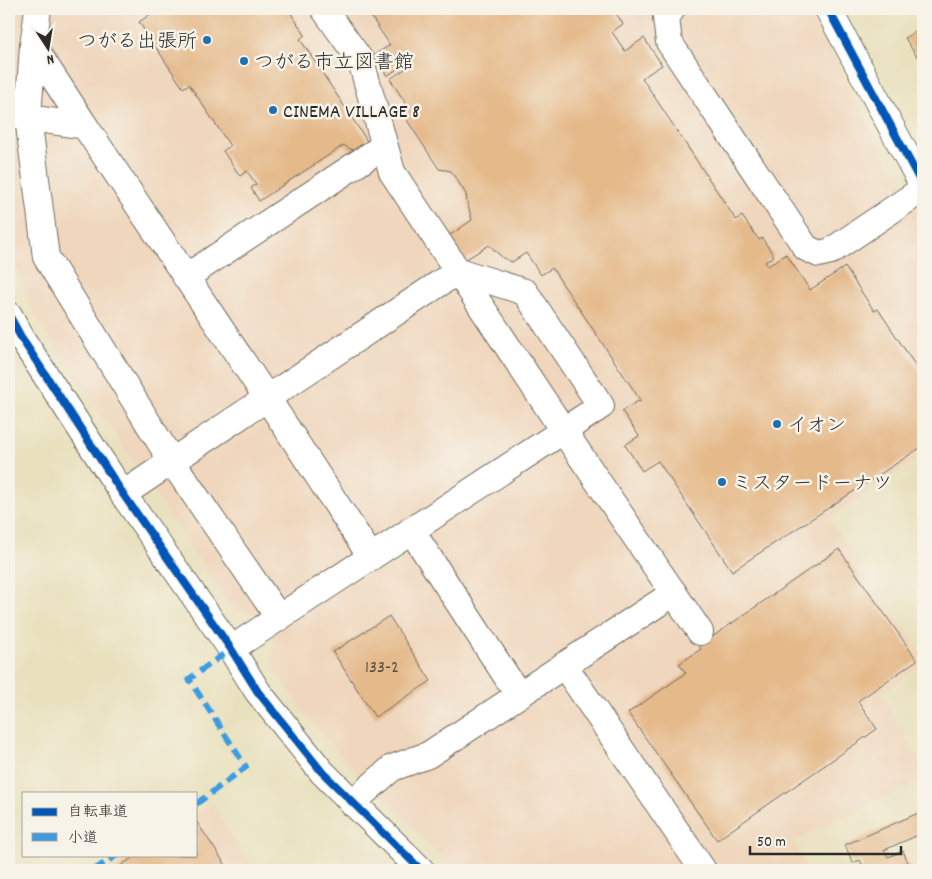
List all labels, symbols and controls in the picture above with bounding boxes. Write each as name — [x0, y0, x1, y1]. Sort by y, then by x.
north arrow — [22, 22, 72, 72]
place label: つがる出張所 — [77, 29, 197, 57]
marker: つがる出張所 — [201, 34, 213, 46]
text: N — [45, 48, 56, 69]
place label: つがる市立図書館 — [254, 50, 414, 78]
marker: つがる市立図書館 — [238, 55, 250, 67]
place label: CINEMA VILLAGE 8 — [283, 99, 420, 127]
marker: CINEMA VILLAGE 8 — [267, 104, 279, 116]
place label: イオン — [787, 413, 846, 441]
marker: イオン — [771, 418, 783, 430]
place label: ミスタードーナツ — [732, 471, 892, 499]
marker: ミスタードーナツ — [716, 476, 728, 488]
house number: 133-2 — [365, 656, 399, 681]
legend — [22, 792, 198, 856]
text: 自転車道 — [68, 802, 128, 824]
scale bar — [750, 824, 901, 856]
text: 小道 — [68, 828, 98, 850]
text: 50 m — [757, 832, 786, 854]

